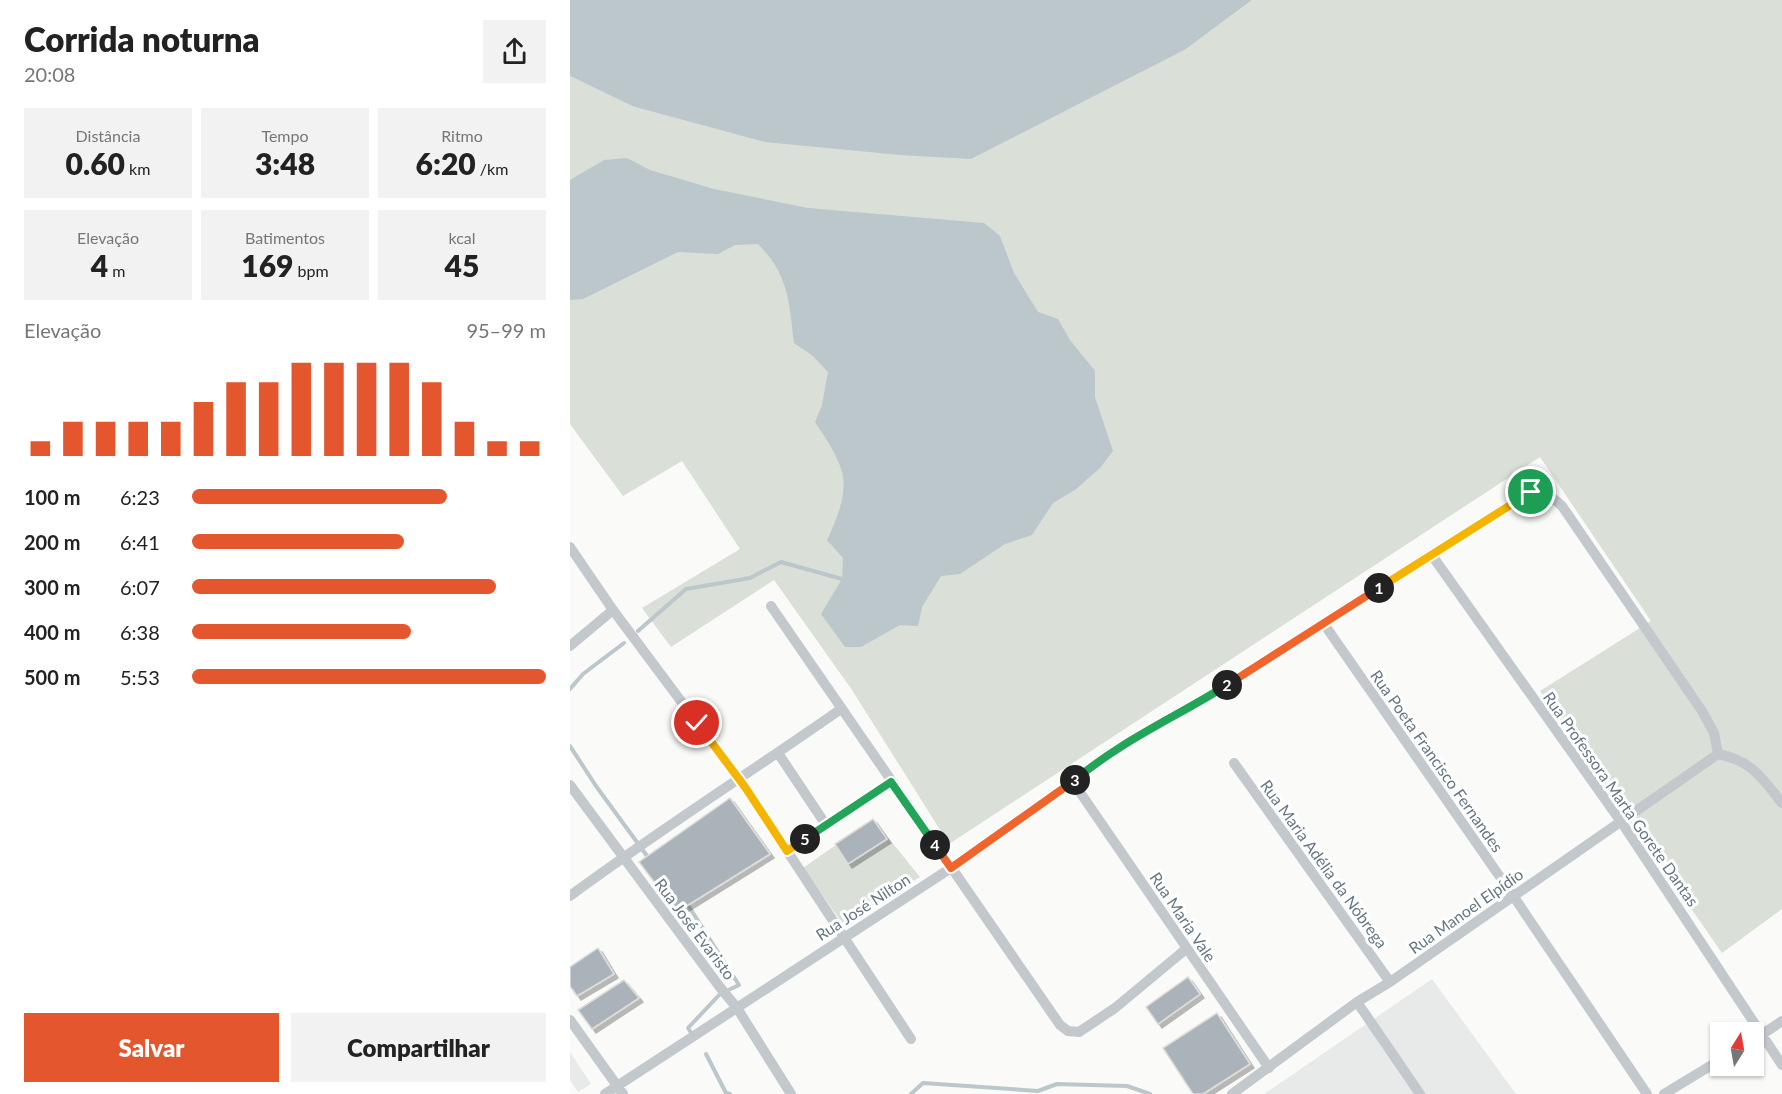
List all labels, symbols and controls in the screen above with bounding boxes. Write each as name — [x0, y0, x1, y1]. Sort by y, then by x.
text: Corrida noturna — [24, 19, 260, 59]
button: share — [483, 20, 546, 83]
text: 20:08 — [24, 62, 75, 86]
text: Distância — [76, 126, 140, 145]
text: Tempo — [261, 126, 309, 145]
text: Ritmo — [441, 126, 483, 145]
text: 0.60 — [66, 145, 125, 181]
text: 3:48 — [255, 145, 315, 181]
text: 6:20 — [416, 145, 476, 181]
text: km — [125, 159, 150, 178]
text: /km — [476, 159, 508, 178]
text: Elevação — [77, 228, 139, 247]
text: Batimentos — [245, 228, 325, 247]
text: kcal — [448, 228, 476, 247]
text: 4 — [91, 247, 108, 283]
text: 169 — [241, 247, 294, 283]
text: 45 — [445, 247, 479, 283]
text: m — [108, 261, 125, 280]
text: bpm — [294, 261, 329, 280]
text: Elevação — [24, 318, 101, 342]
text: 95–99 m — [466, 318, 546, 342]
pin — [1505, 466, 1556, 517]
icon: arrive — [1514, 475, 1547, 508]
text: 100 m — [24, 485, 80, 509]
text: 6:23 — [120, 485, 160, 509]
text: 200 m — [24, 530, 80, 554]
text: 6:41 — [120, 530, 160, 554]
pin: 1 — [1364, 573, 1394, 603]
text: 300 m — [24, 575, 80, 599]
text: 6:07 — [120, 575, 160, 599]
text: 1 — [1374, 578, 1384, 597]
text: 400 m — [24, 620, 80, 644]
text: 6:38 — [120, 620, 160, 644]
text: 500 m — [24, 665, 80, 689]
text: 5:53 — [120, 665, 160, 689]
street label: Rua Poeta Francisco Fernandes — [1367, 666, 1508, 855]
pin: 2 — [1212, 670, 1242, 700]
text: 2 — [1222, 675, 1232, 694]
street label: Rua Professora Marta Gorete Dantas — [1540, 688, 1703, 910]
pin — [671, 697, 722, 748]
icon: check — [680, 706, 713, 739]
pin: 3 — [1060, 765, 1090, 795]
text: 3 — [1070, 770, 1080, 789]
street label: Rua Maria Adélia da Nóbrega — [1257, 776, 1392, 952]
pin: 5 — [790, 824, 820, 854]
text: 5 — [800, 829, 810, 848]
pin: 4 — [920, 830, 950, 860]
text: 4 — [930, 835, 940, 854]
street label: Rua Manoel Elpídio — [1405, 864, 1527, 957]
street label: Rua Maria Vale — [1146, 868, 1220, 965]
street label: Rua José Nilton — [812, 869, 913, 944]
street label: Rua José Evaristo — [651, 874, 740, 983]
button: Salvar — [24, 1013, 279, 1082]
button: Compartilhar — [291, 1013, 546, 1082]
north arrow — [1710, 1022, 1764, 1076]
map controls — [1710, 1022, 1764, 1076]

